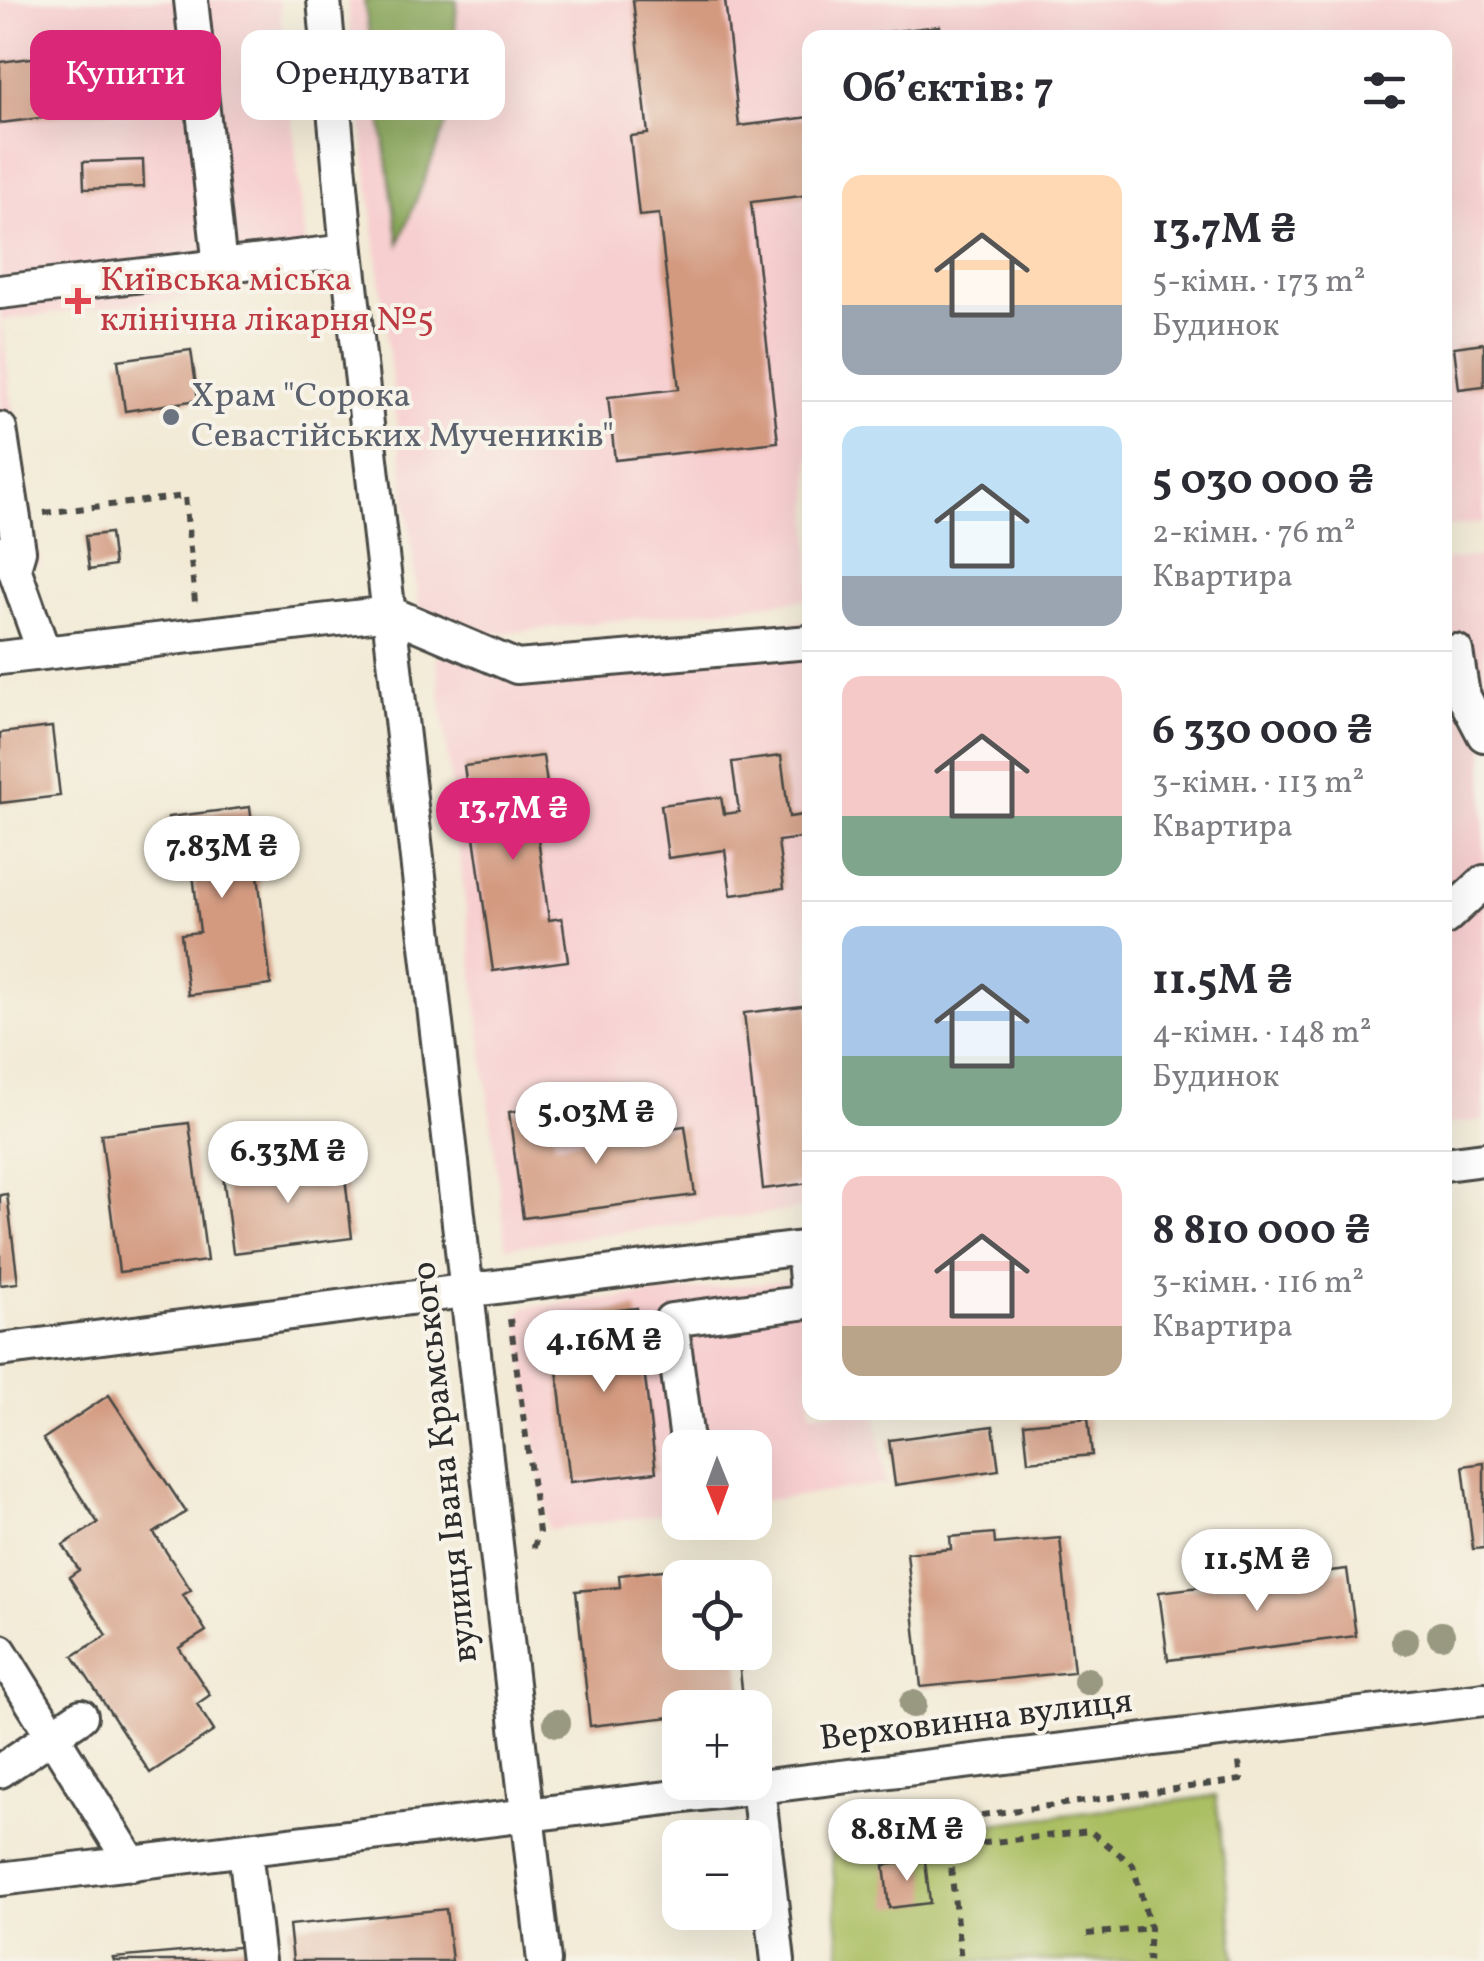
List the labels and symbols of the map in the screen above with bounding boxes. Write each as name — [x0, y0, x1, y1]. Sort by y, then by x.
place label: Київська міська клінічна лікарня №5 — [100, 257, 434, 345]
marker: Київська міська клінічна лікарня №5 — [65, 288, 91, 314]
place label: Храм "Сорока Севастійських Мучеників" — [191, 373, 614, 461]
marker: Храм "Сорока Севастійських Мучеників" — [160, 406, 182, 428]
pin: 13.7M ₴ — [421, 778, 605, 863]
pin: 7.83M ₴ — [130, 816, 314, 901]
pin: 5.03M ₴ — [504, 1082, 688, 1167]
pin: 6.33M ₴ — [196, 1121, 380, 1206]
street label: вулиця Івана Крамського — [401, 1259, 491, 1665]
pin: 4.16M ₴ — [512, 1310, 696, 1395]
north arrow — [662, 1430, 772, 1540]
pin: 11.5M ₴ — [1165, 1529, 1349, 1614]
street label: Верховинна вулиця — [817, 1678, 1135, 1764]
pin: 8.81M ₴ — [815, 1799, 999, 1884]

